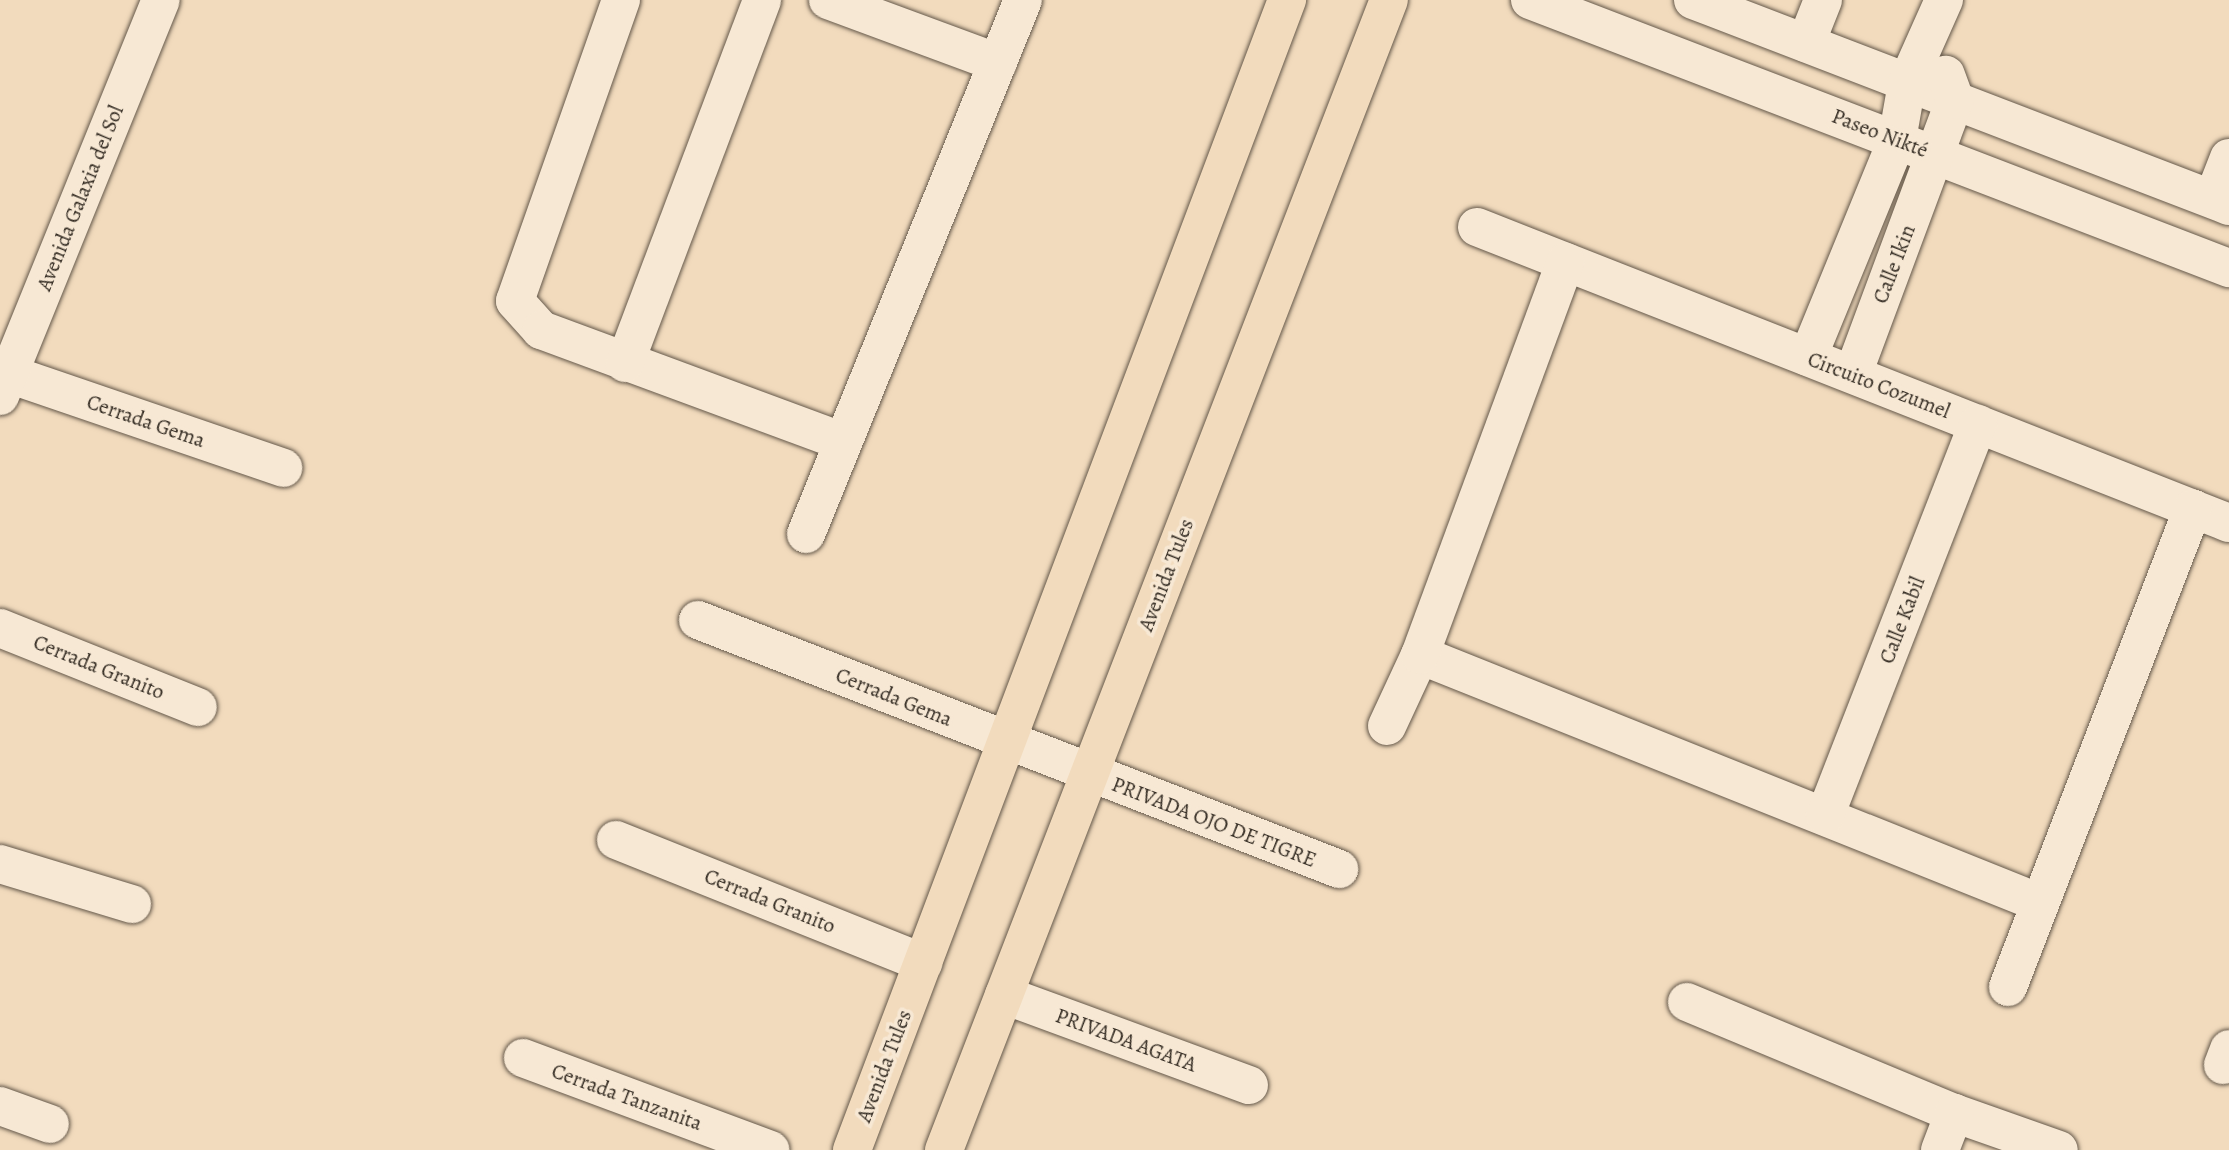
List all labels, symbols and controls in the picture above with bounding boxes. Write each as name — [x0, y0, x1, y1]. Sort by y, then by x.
street label: Avenida Galaxia del Sol — [31, 102, 129, 294]
street label: Paseo Nikté — [1828, 103, 1932, 163]
street label: Calle Ikin — [1868, 221, 1920, 307]
street label: Circuito Cozumel — [1804, 346, 1954, 424]
street label: Cerrada Gema — [84, 389, 208, 453]
street label: Avenida Tules — [1133, 515, 1199, 635]
street label: Calle Kabil — [1874, 573, 1930, 667]
street label: Cerrada Granito — [30, 629, 168, 705]
street label: Cerrada Gema — [832, 662, 956, 732]
street label: PRIVADA OJO DE TIGRE — [1108, 771, 1320, 873]
street label: Cerrada Granito — [701, 863, 839, 939]
street label: PRIVADA AGATA — [1052, 1003, 1200, 1077]
street label: Avenida Tules — [851, 1006, 917, 1126]
street label: Cerrada Tanzanita — [548, 1058, 706, 1136]

